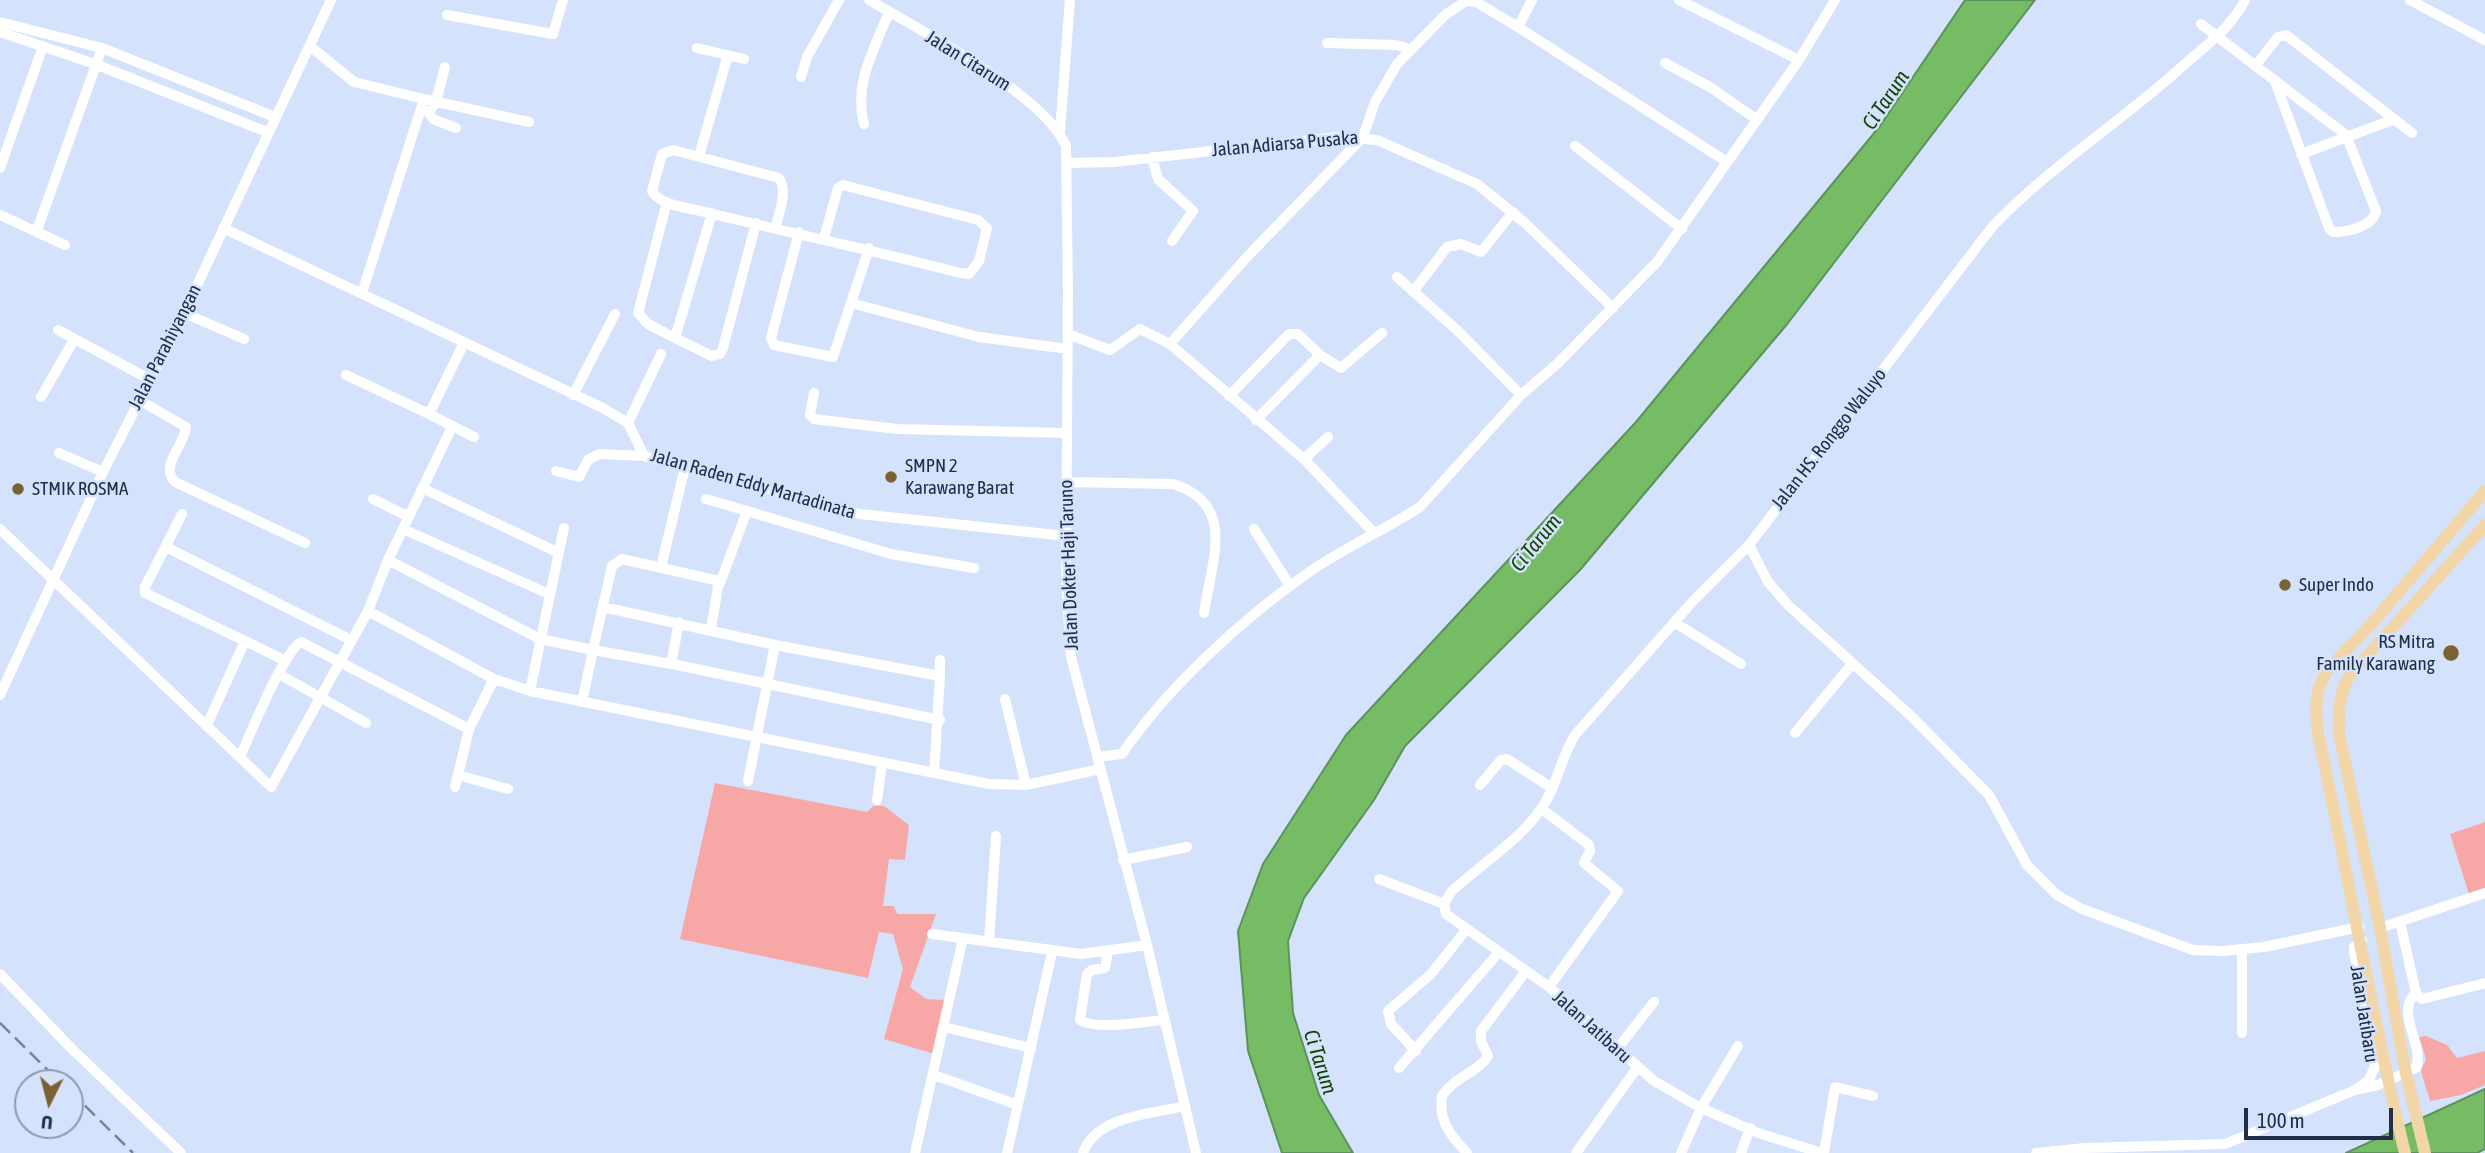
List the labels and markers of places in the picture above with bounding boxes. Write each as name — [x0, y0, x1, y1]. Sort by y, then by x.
place label: SMPN 2 Karawang Barat — [905, 455, 1014, 499]
marker: SMPN 2 Karawang Barat — [883, 469, 899, 485]
place label: STMIK ROSMA — [32, 478, 128, 500]
marker: STMIK ROSMA — [10, 481, 26, 497]
place label: Super Indo — [2299, 574, 2374, 596]
marker: Super Indo — [2277, 577, 2293, 593]
place label: RS Mitra Family Karawang — [2316, 631, 2435, 675]
marker: RS Mitra Family Karawang — [2441, 643, 2461, 663]

